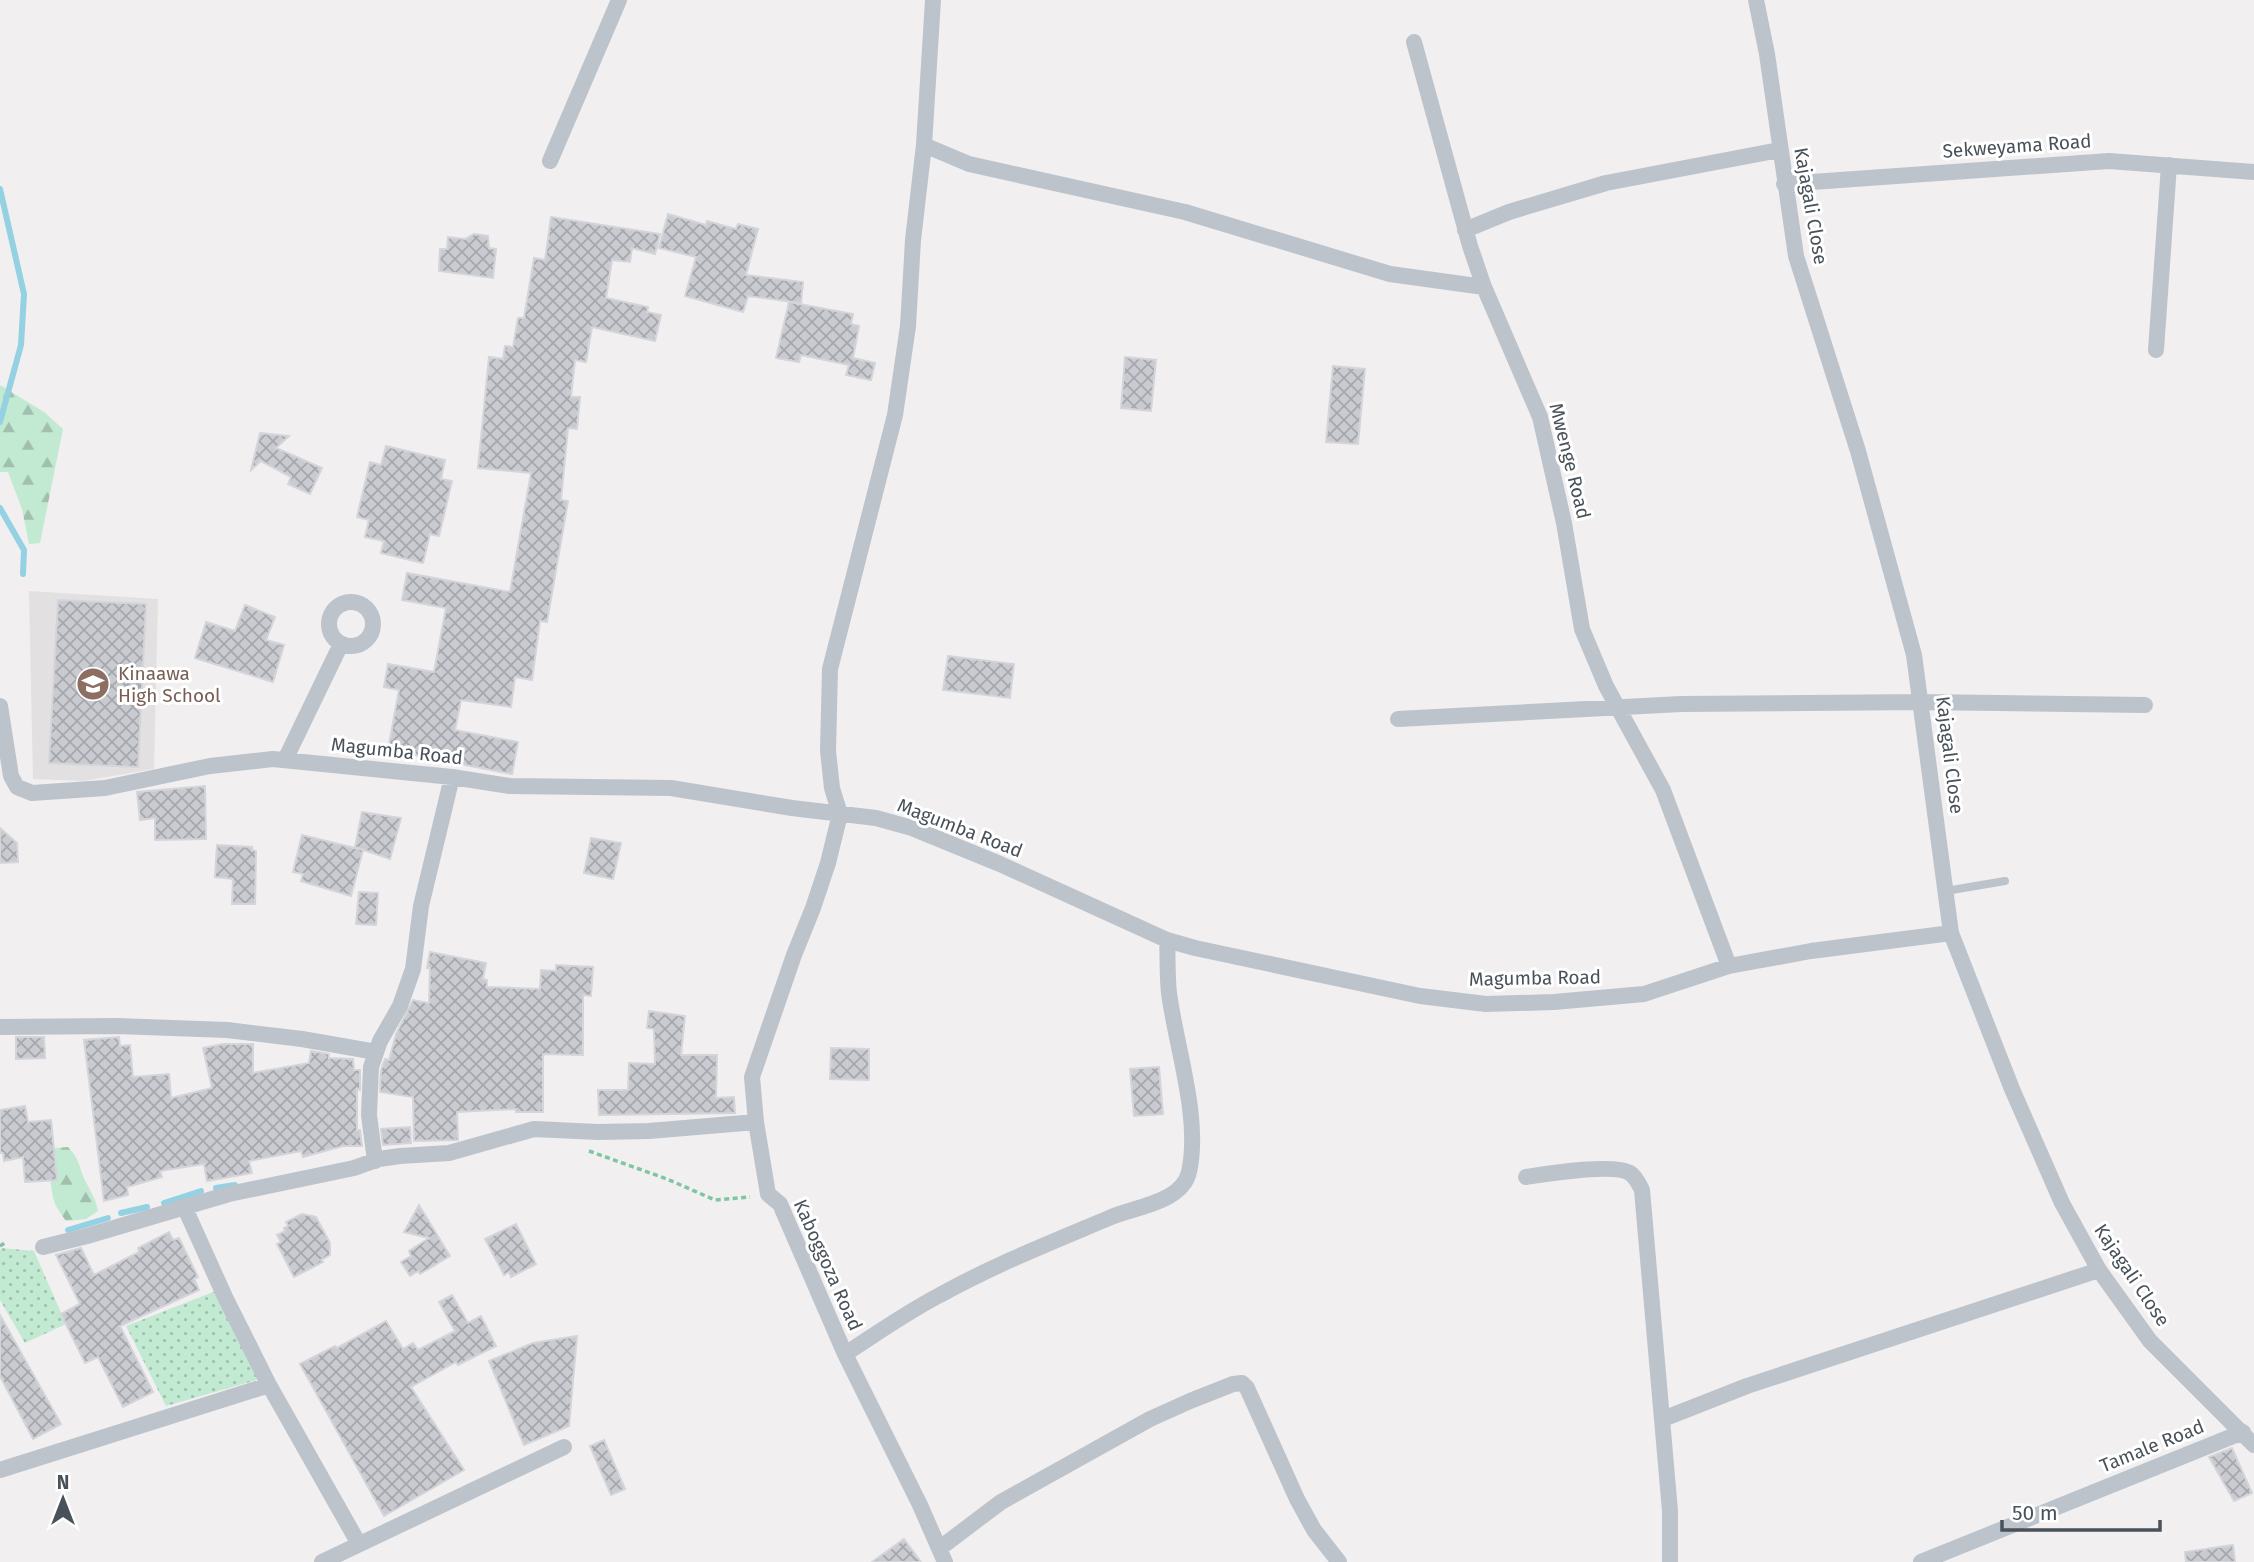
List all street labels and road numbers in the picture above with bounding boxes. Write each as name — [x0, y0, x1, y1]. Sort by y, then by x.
street label: Sekweyama Road — [1942, 129, 2092, 163]
street label: Kajagali Close — [1789, 146, 1833, 266]
street label: Mwenge Road — [1544, 401, 1596, 521]
street label: Kajagali Close — [1931, 695, 1969, 815]
street label: Magumba Road — [330, 733, 464, 769]
street label: Magumba Road — [894, 794, 1026, 862]
street label: Magumba Road — [1469, 965, 1601, 991]
street label: Kaboggoza Road — [789, 1196, 867, 1334]
street label: Kajagali Close — [2089, 1219, 2175, 1331]
street label: Tamale Road — [2097, 1415, 2207, 1477]

